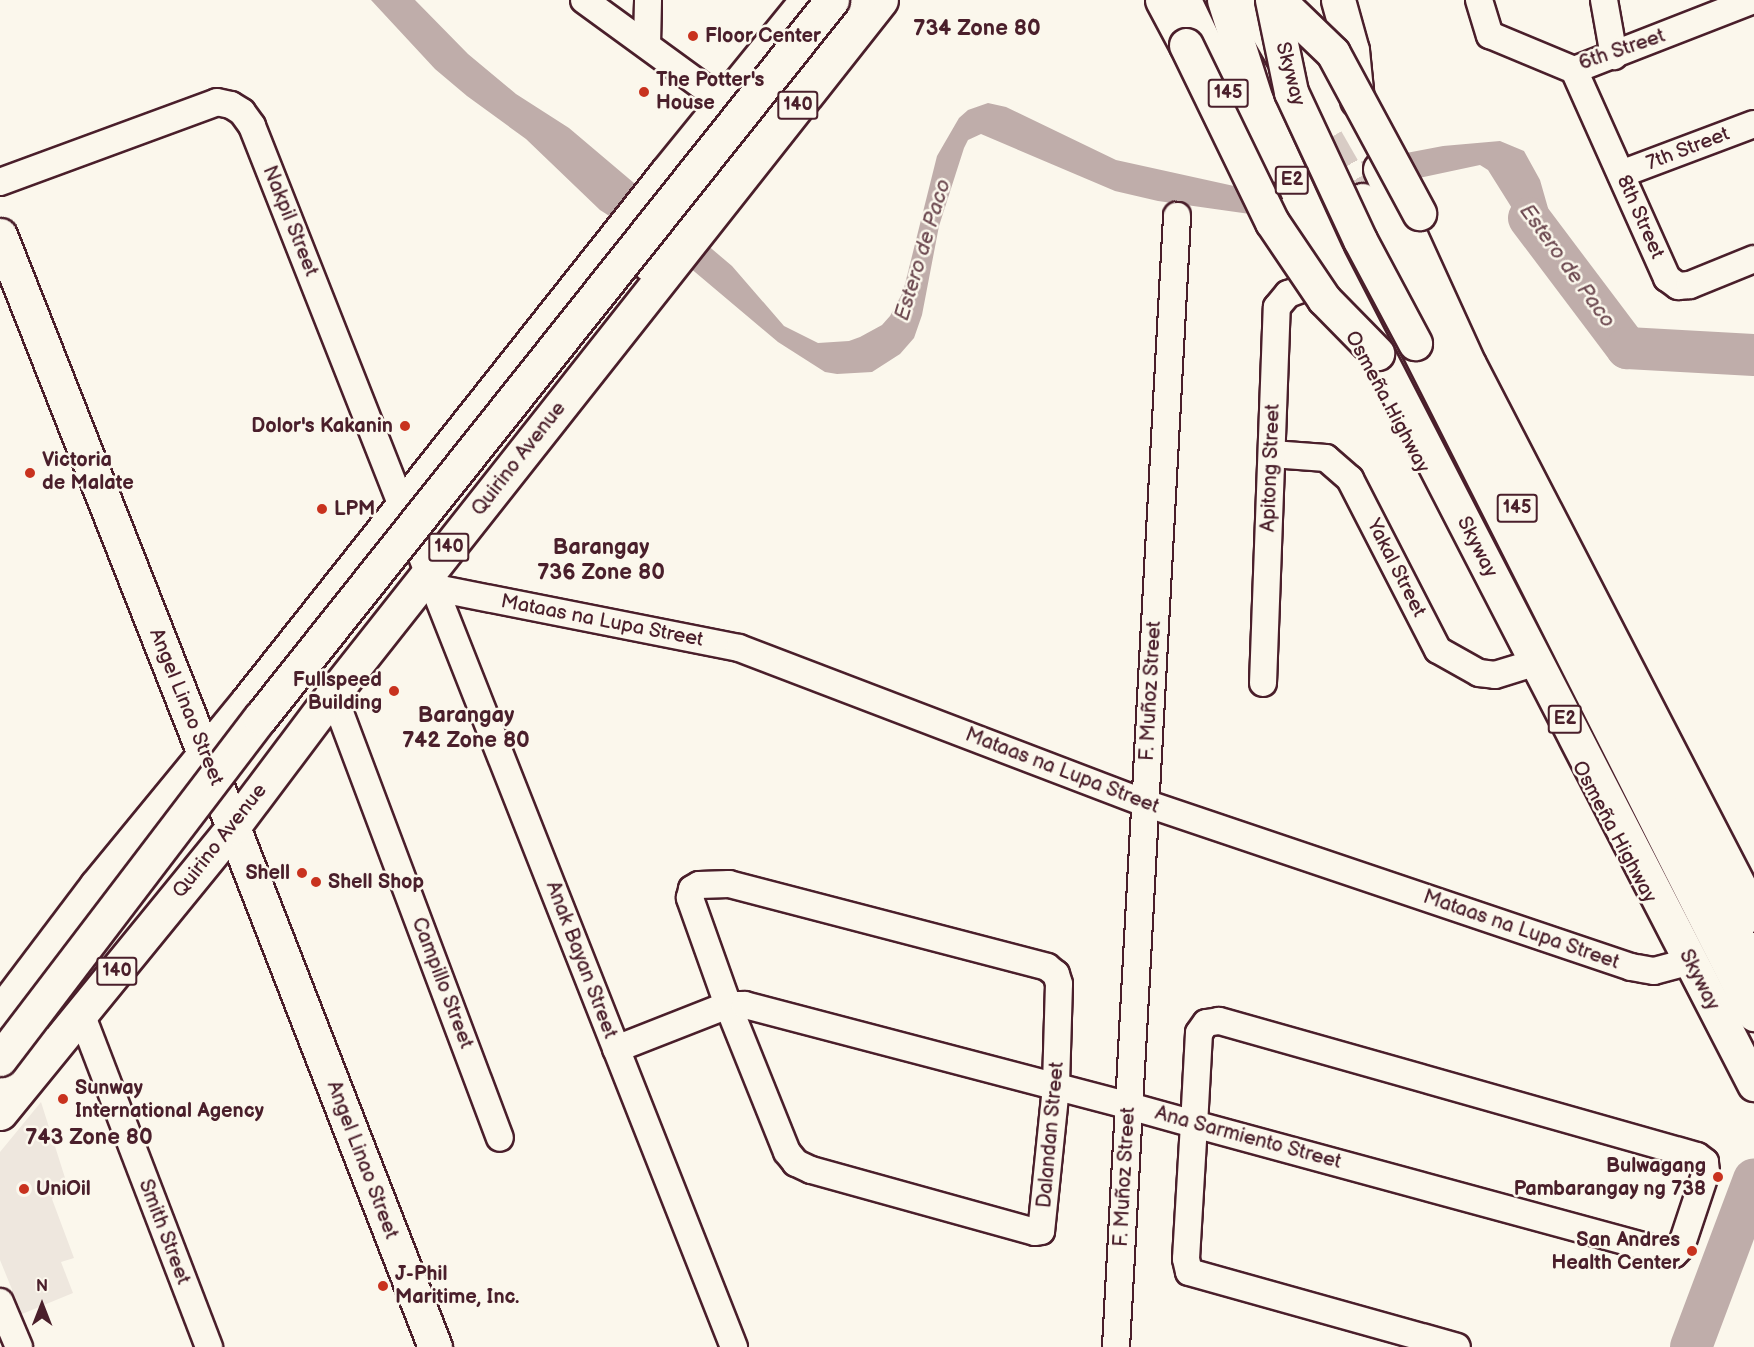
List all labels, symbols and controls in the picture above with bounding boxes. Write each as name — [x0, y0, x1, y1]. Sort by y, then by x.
district label: 734 Zone 80 — [913, 16, 1041, 42]
place label: Floor Center — [705, 24, 821, 48]
street label: 6th Street — [1576, 24, 1668, 76]
marker: Floor Center — [686, 29, 700, 43]
street label: Skyway — [1270, 40, 1310, 108]
place label: The Potter's House — [656, 68, 764, 115]
road number: 145 — [1207, 78, 1249, 108]
marker: The Potter's House — [637, 85, 651, 99]
road number: 140 — [777, 90, 819, 120]
street label: 7th Street — [1643, 122, 1733, 176]
street label: Nakpil Street — [257, 162, 323, 280]
road number: E2 — [1274, 165, 1310, 195]
street label: 8th Street — [1611, 171, 1669, 263]
water label: Estero de Paco — [890, 176, 956, 324]
water label: Estero de Paco — [1514, 199, 1620, 333]
street label: Osmeña Highway — [1340, 327, 1434, 477]
street label: Quirino Avenue — [467, 397, 571, 521]
street label: Apitong Street — [1257, 403, 1285, 533]
place label: Dolor's Kakanin — [251, 414, 393, 438]
marker: Dolor's Kakanin — [398, 419, 412, 433]
place label: Victoria de Malate — [42, 449, 134, 496]
marker: Victoria de Malate — [23, 466, 37, 480]
road number: 145 — [1496, 493, 1538, 523]
place label: LPM — [334, 497, 375, 521]
marker: LPM — [315, 502, 329, 516]
street label: Skyway — [1452, 513, 1502, 581]
street label: Yakal Street — [1361, 515, 1431, 621]
road number: 140 — [428, 532, 470, 562]
district label: Barangay 736 Zone 80 — [537, 534, 665, 586]
street label: Mataas na Lupa Street — [499, 590, 705, 652]
street label: F. Muñoz Street — [1135, 620, 1167, 762]
street label: Angel Linao Street — [144, 625, 228, 789]
place label: Fullspeed Building — [293, 668, 382, 715]
marker: Fullspeed Building — [387, 684, 401, 698]
district label: Barangay 742 Zone 80 — [402, 702, 530, 754]
road number: E2 — [1547, 704, 1583, 734]
street label: Mataas na Lupa Street — [962, 723, 1162, 819]
street label: Osmeña Highway — [1567, 757, 1661, 907]
street label: Quirino Avenue — [168, 779, 272, 903]
place label: Shell — [245, 861, 290, 885]
marker: Shell — [295, 866, 309, 880]
place label: Shell Shop — [328, 870, 424, 894]
marker: Shell Shop — [309, 875, 323, 889]
street label: Anak Bayan Street — [540, 878, 622, 1042]
street label: Mataas na Lupa Street — [1420, 885, 1622, 975]
street label: Campillo Street — [406, 914, 478, 1052]
street label: Skyway — [1674, 946, 1724, 1014]
road number: 140 — [96, 956, 138, 986]
street label: Dalandan Street — [1033, 1061, 1069, 1209]
place label: Sunway International Agency — [75, 1076, 264, 1123]
street label: Angel Linao Street — [321, 1078, 403, 1242]
marker: Sunway International Agency — [56, 1092, 70, 1106]
street label: Ana Sarmiento Street — [1152, 1102, 1344, 1174]
street label: F. Muñoz Street — [1109, 1106, 1141, 1248]
district label: 743 Zone 80 — [25, 1125, 153, 1151]
place label: Bulwagang Pambarangay ng 738 — [1513, 1154, 1706, 1201]
marker: Bulwagang Pambarangay ng 738 — [1711, 1170, 1725, 1184]
street label: Smith Street — [133, 1176, 195, 1288]
place label: UniOil — [36, 1177, 91, 1201]
marker: UniOil — [17, 1182, 31, 1196]
place label: San Andres Health Center — [1551, 1228, 1680, 1275]
marker: San Andres Health Center — [1685, 1244, 1699, 1258]
place label: J-Phil Maritime, Inc. — [395, 1262, 519, 1309]
north arrow — [12, 1275, 72, 1335]
text: N — [36, 1277, 48, 1296]
marker: J-Phil Maritime, Inc. — [376, 1279, 390, 1293]

